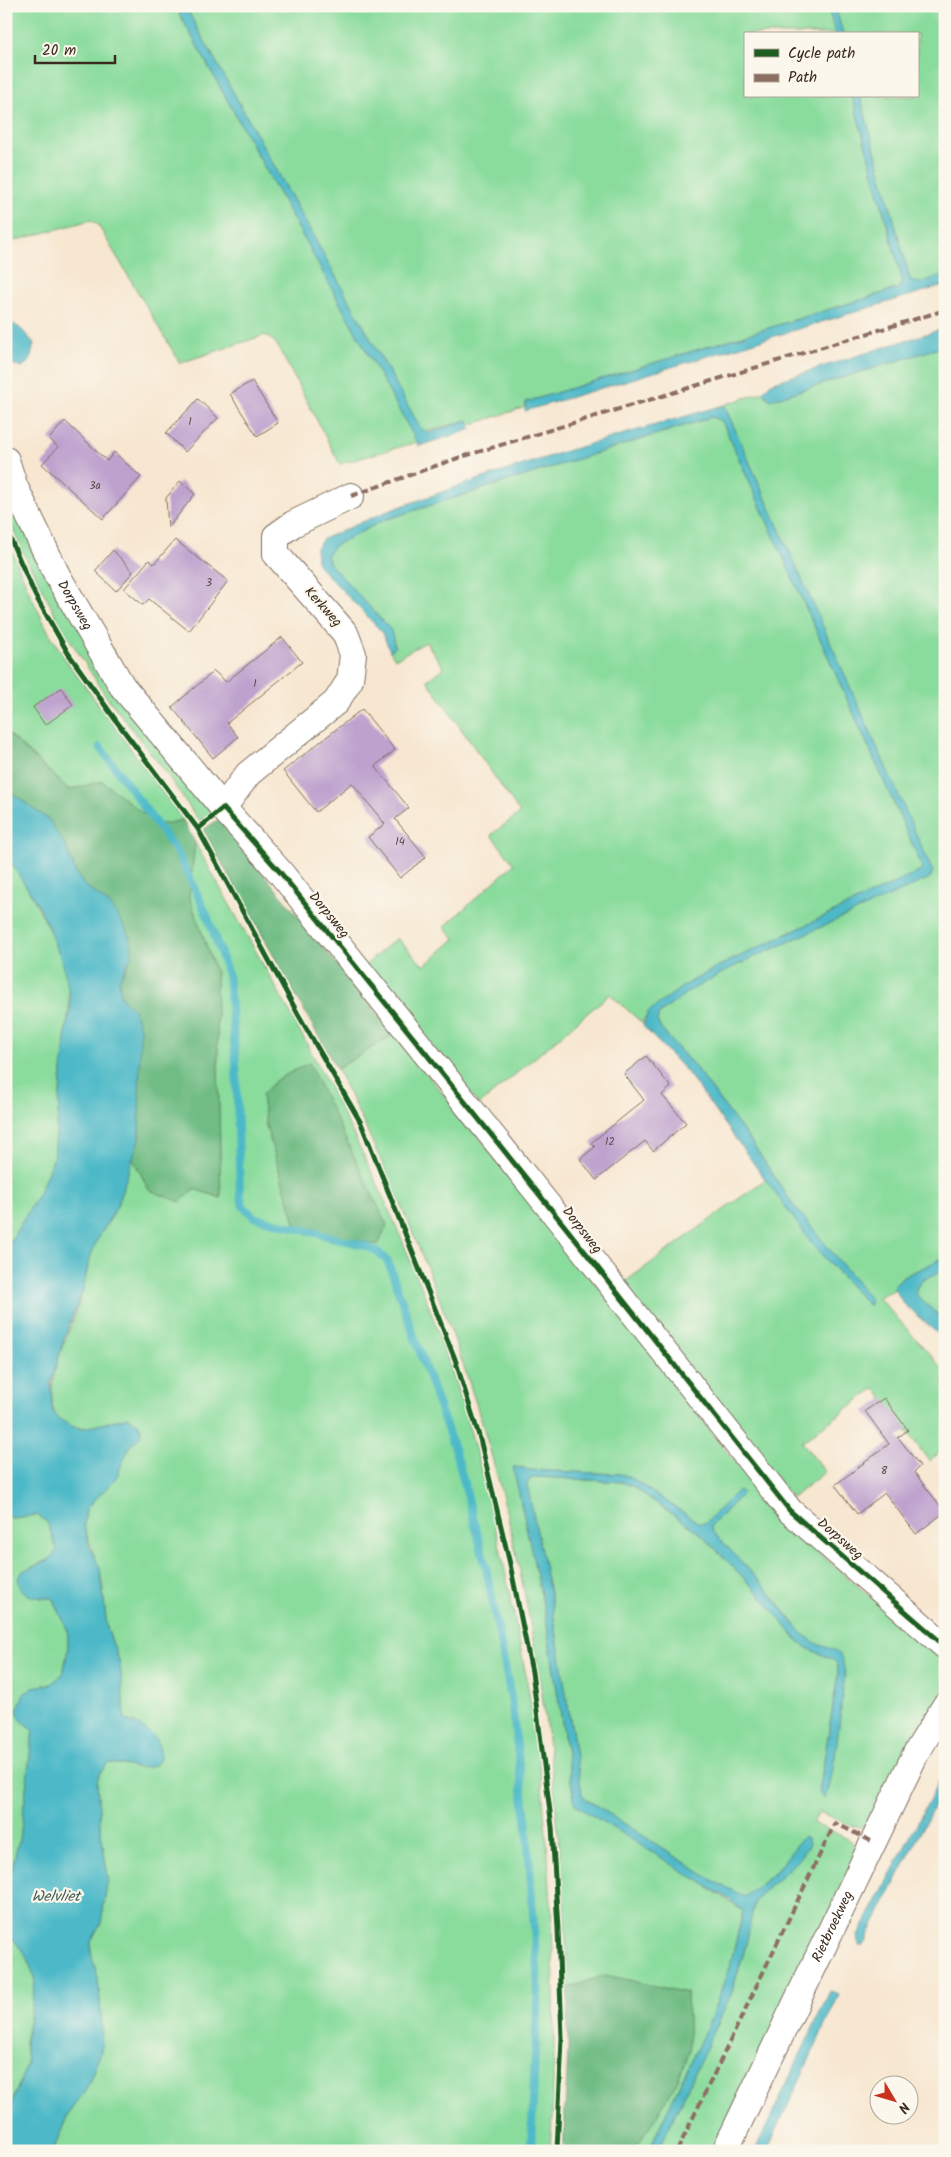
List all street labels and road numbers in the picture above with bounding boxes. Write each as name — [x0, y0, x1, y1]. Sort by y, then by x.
street label: Dorpsweg — [51, 576, 98, 635]
street label: Kerkweg — [299, 582, 347, 632]
street label: Dorpsweg — [303, 887, 355, 943]
street label: Dorpsweg — [556, 1202, 608, 1258]
street label: Dorpsweg — [812, 1513, 868, 1565]
street label: Rietbroekweg — [806, 1887, 859, 1966]

